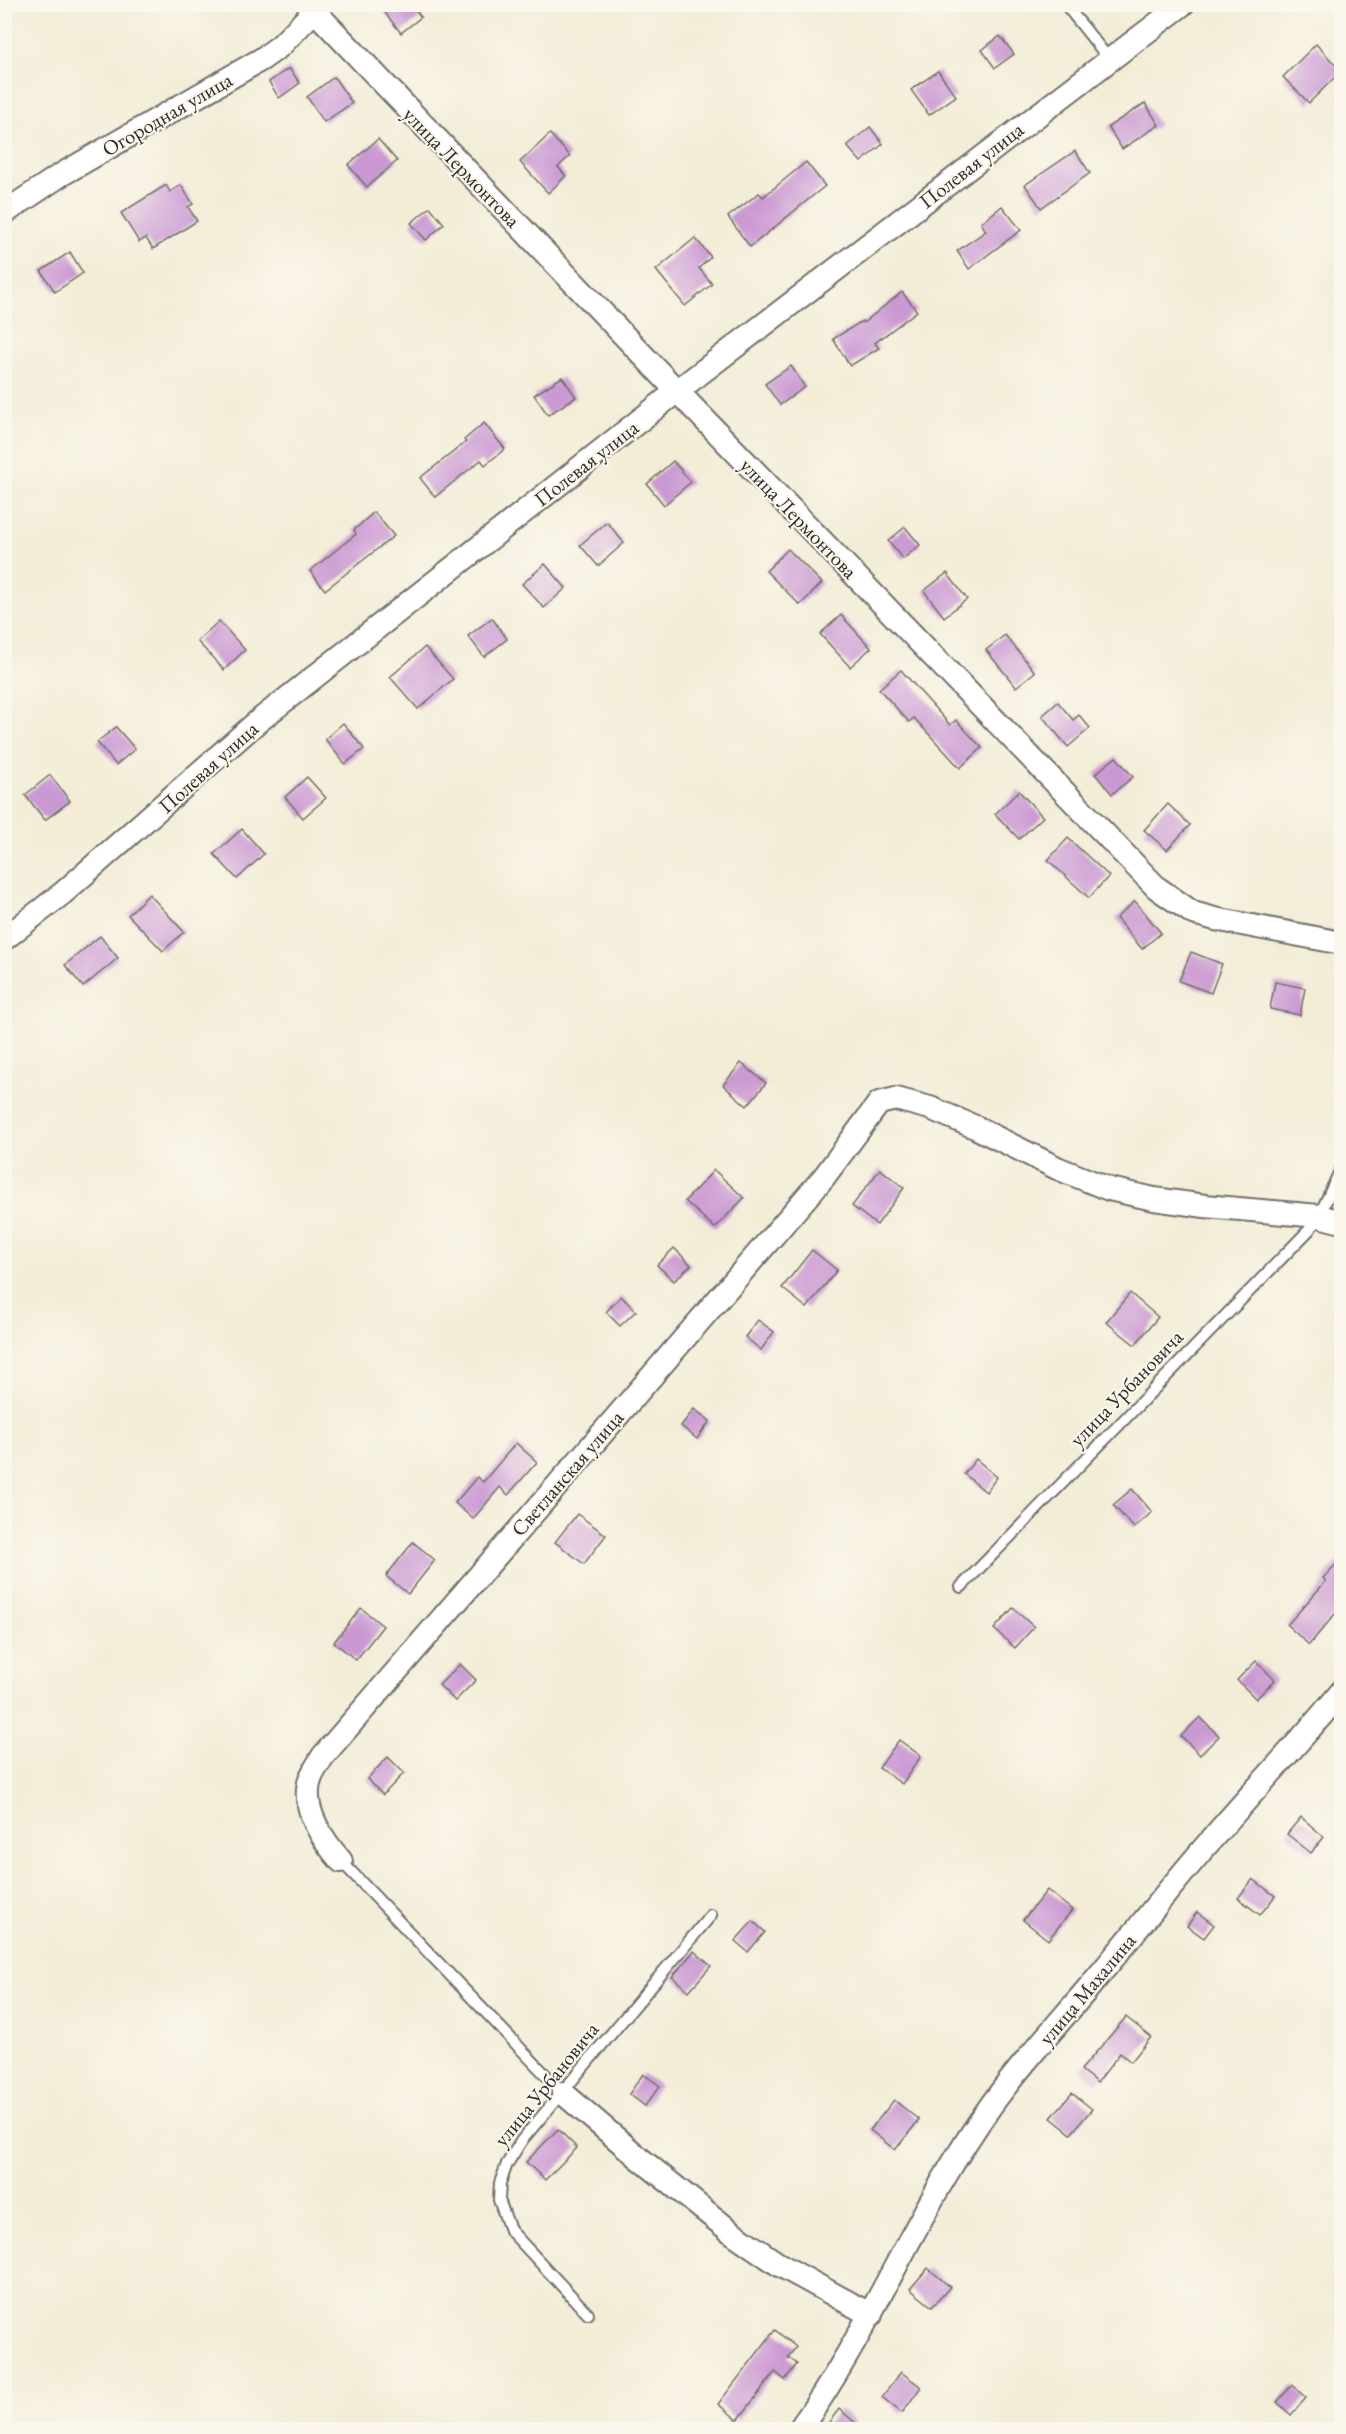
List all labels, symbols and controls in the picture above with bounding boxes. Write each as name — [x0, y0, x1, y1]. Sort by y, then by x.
street label: Огородная улица — [97, 65, 238, 162]
street label: улица Лермонтова — [397, 101, 527, 234]
street label: Полевая улица — [913, 115, 1029, 214]
street label: Полевая улица — [528, 413, 644, 512]
street label: улица Лермонтова — [734, 452, 864, 585]
street label: Полевая улица — [152, 715, 264, 819]
street label: улица Урбановича — [1063, 1323, 1189, 1452]
street label: Светланская улица — [505, 1404, 630, 1542]
street label: улица Махалина — [1032, 1927, 1142, 2050]
street label: улица Урбановича — [487, 2016, 605, 2152]

